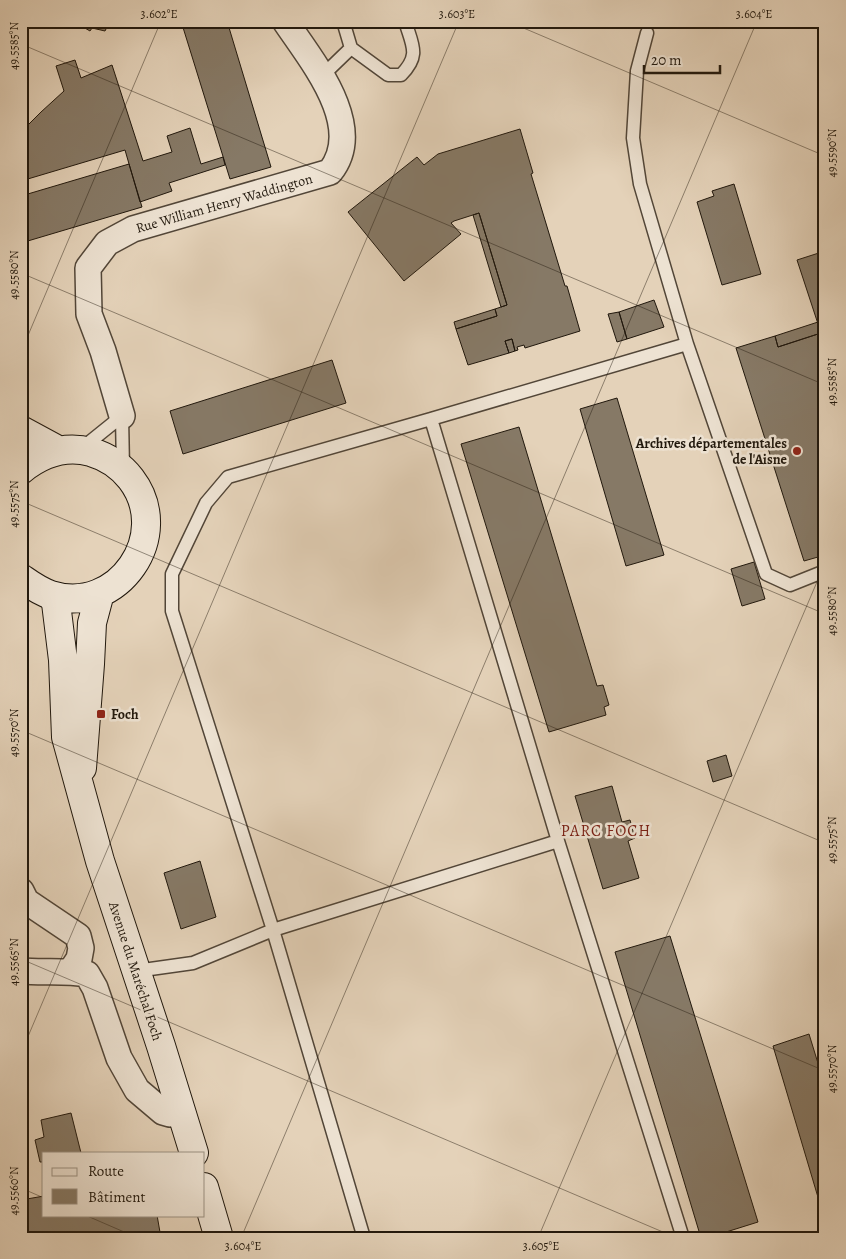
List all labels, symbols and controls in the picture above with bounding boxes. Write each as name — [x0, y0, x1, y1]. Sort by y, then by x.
text: 3.602°E — [140, 6, 178, 22]
text: 3.603°E — [439, 6, 475, 22]
text: 3.604°E — [736, 6, 772, 22]
text: 49.5585°N — [6, 22, 22, 70]
scale bar — [644, 42, 720, 74]
text: 20 m — [651, 50, 682, 70]
text: 49.5590°N — [824, 128, 840, 177]
street label: Rue William Henry Waddington — [134, 169, 315, 238]
text: 49.5580°N — [6, 250, 22, 300]
text: 49.5585°N — [824, 358, 840, 406]
place label: Archives départementales de l'Aisne — [635, 434, 788, 469]
marker: Archives départementales de l'Aisne — [791, 445, 803, 457]
text: 49.5575°N — [6, 480, 22, 528]
text: 49.5580°N — [824, 586, 840, 636]
place label: Foch — [111, 705, 139, 724]
text: 49.5570°N — [6, 708, 22, 757]
marker: Foch — [95, 708, 107, 720]
text: 49.5575°N — [824, 816, 840, 864]
district label: PARC FOCH — [561, 820, 651, 842]
street label: Avenue du Maréchal Foch — [104, 898, 167, 1044]
text: 49.5565°N — [6, 938, 22, 986]
text: 49.5570°N — [824, 1044, 840, 1093]
legend — [42, 1152, 205, 1216]
text: Route — [88, 1161, 124, 1181]
text: 49.5560°N — [6, 1166, 22, 1216]
text: Bâtiment — [88, 1187, 146, 1207]
text: 3.604°E — [225, 1238, 261, 1254]
text: 3.605°E — [523, 1238, 559, 1254]

